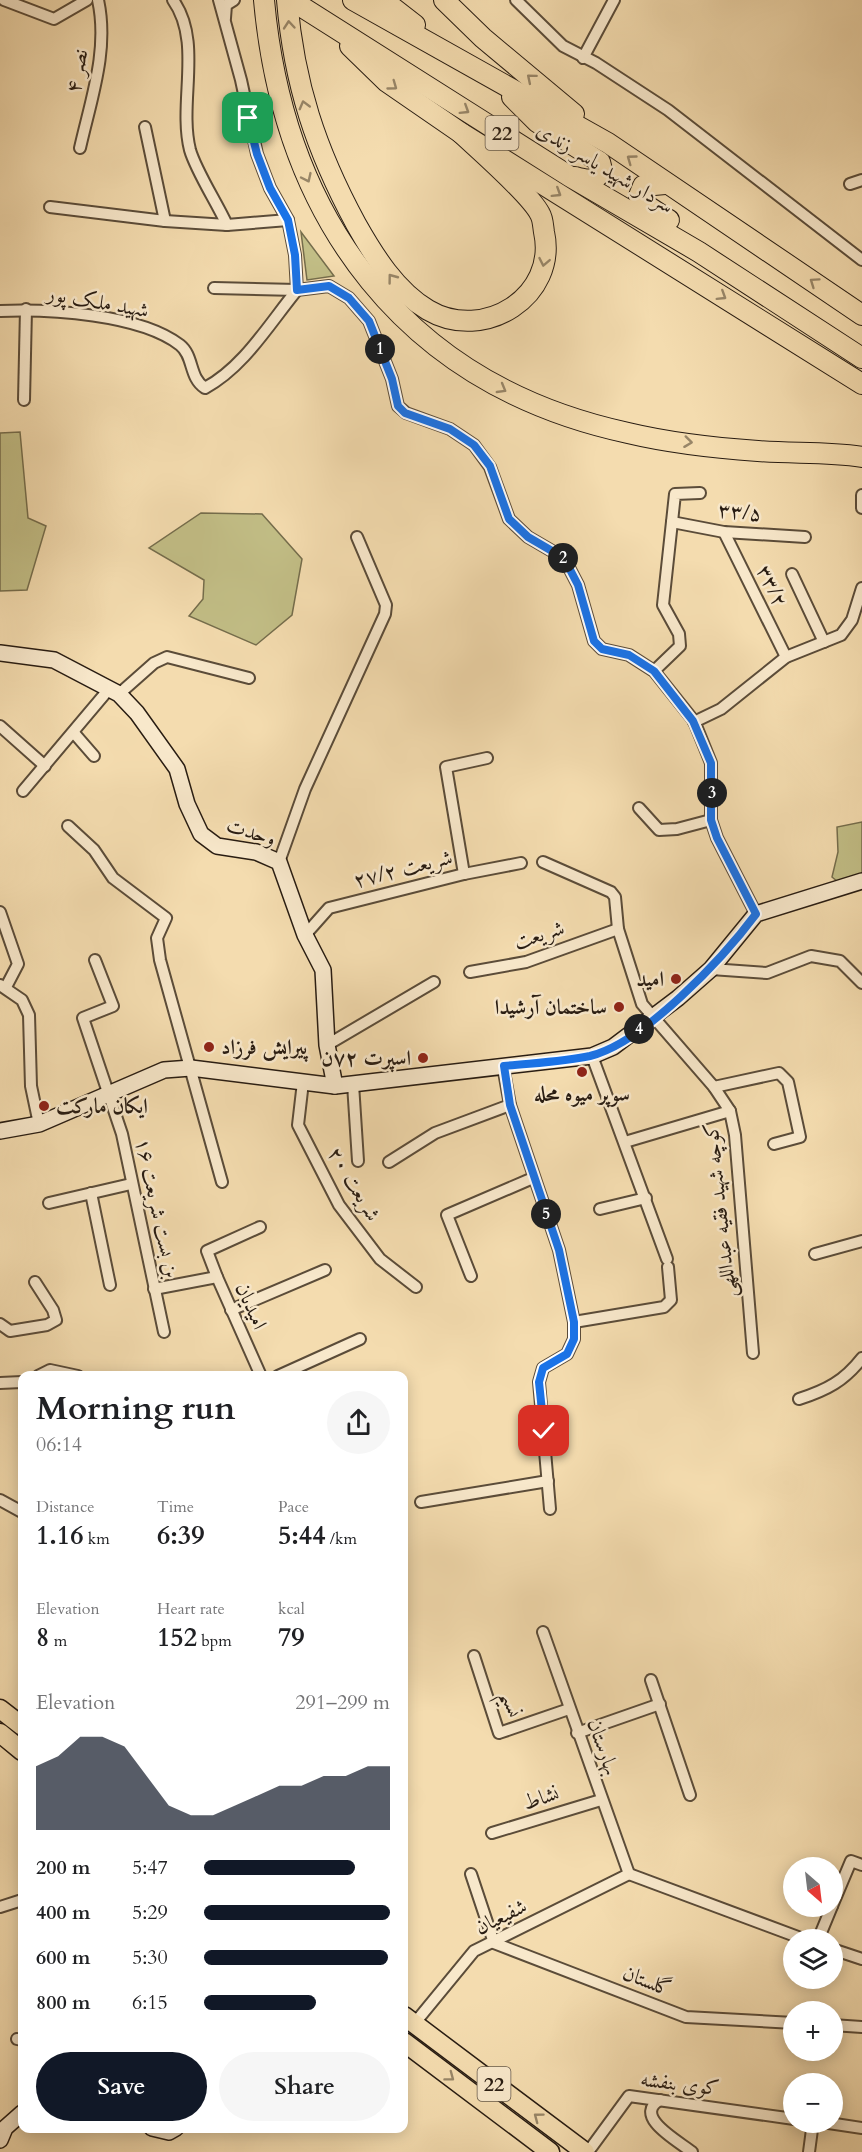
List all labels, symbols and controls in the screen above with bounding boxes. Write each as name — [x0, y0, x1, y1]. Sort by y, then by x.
one-way arrow — [283, 21, 296, 30]
street label: نصر ۴ — [59, 47, 95, 95]
one-way arrow — [527, 74, 538, 85]
one-way arrow — [387, 79, 398, 90]
pin — [222, 92, 273, 143]
one-way arrow — [299, 100, 312, 110]
icon: arrive — [231, 101, 264, 134]
one-way arrow — [459, 102, 469, 114]
street label: سردار شهید یاسر زندی — [531, 115, 679, 221]
road number: 22 — [486, 116, 518, 150]
one-way arrow — [626, 155, 637, 166]
one-way arrow — [300, 171, 312, 182]
one-way arrow — [551, 185, 561, 197]
one-way arrow — [538, 257, 551, 267]
one-way arrow — [388, 273, 399, 284]
street label: شهید ملک پور — [43, 278, 151, 325]
one-way arrow — [810, 278, 821, 289]
one-way arrow — [716, 289, 726, 301]
pin: 1 — [365, 334, 395, 364]
text: 1 — [376, 338, 384, 360]
one-way arrow — [496, 382, 506, 393]
one-way arrow — [683, 436, 692, 448]
street label: ۳۳/۵ — [717, 495, 763, 529]
pin: 2 — [548, 543, 578, 573]
text: 2 — [559, 547, 567, 569]
street label: ۳۳/۲ — [749, 560, 795, 612]
pin: 3 — [697, 778, 727, 808]
text: 3 — [708, 782, 716, 804]
street label: وحدت — [223, 811, 279, 853]
street label: شریعت ۲۷/۲ — [351, 843, 455, 895]
street label: شریعت — [510, 913, 568, 957]
place label: امید — [636, 965, 664, 994]
marker: امید — [669, 972, 683, 986]
place label: ساختمان آرشیدا — [495, 993, 607, 1022]
marker: ساختمان آرشیدا — [612, 1000, 626, 1014]
pin: 4 — [624, 1014, 654, 1044]
text: 4 — [635, 1018, 643, 1040]
place label: پیرایش فرزاد — [221, 1033, 309, 1062]
marker: پیرایش فرزاد — [202, 1040, 216, 1054]
place label: اسپرت ۷۲ن — [321, 1044, 411, 1073]
marker: اسپرت ۷۲ن — [416, 1051, 430, 1065]
marker: سوپر میوه محله — [575, 1065, 589, 1079]
place label: سوپر میوه محله — [534, 1080, 630, 1109]
place label: ایکان مارکت — [56, 1092, 148, 1121]
marker: ایکان مارکت — [37, 1099, 51, 1113]
street label: کوچه شهید فقیه عبداللهی — [696, 1121, 744, 1299]
street label: بن بست شریعت ۱۶ — [128, 1135, 186, 1281]
street label: شریعت ۲۰ — [320, 1141, 388, 1227]
pin: 5 — [531, 1199, 561, 1229]
text: 5 — [542, 1203, 550, 1225]
street label: امیدیان — [228, 1278, 274, 1334]
text: Morning run — [36, 1386, 236, 1431]
button: share — [327, 1391, 390, 1454]
pin — [518, 1405, 569, 1456]
icon: check — [527, 1414, 560, 1447]
text: 06:14 — [36, 1431, 82, 1458]
text: Distance — [36, 1496, 94, 1518]
text: Time — [157, 1496, 194, 1518]
text: Pace — [278, 1496, 309, 1518]
text: 1.16 — [36, 1518, 84, 1553]
text: 6:39 — [157, 1518, 205, 1553]
text: 5:44 — [278, 1518, 326, 1553]
text: km — [84, 1528, 110, 1550]
text: /km — [326, 1528, 357, 1550]
text: Elevation — [36, 1598, 100, 1620]
text: Heart rate — [157, 1598, 225, 1620]
text: kcal — [278, 1598, 305, 1620]
text: 8 — [36, 1620, 49, 1655]
text: 152 — [157, 1620, 197, 1655]
text: 79 — [278, 1620, 305, 1655]
text: m — [49, 1630, 67, 1652]
text: bpm — [197, 1630, 232, 1652]
street label: نسیم — [487, 1686, 529, 1724]
text: Elevation — [36, 1689, 115, 1716]
text: 291–299 m — [295, 1689, 390, 1716]
street label: بهارستان — [580, 1715, 626, 1779]
street label: نشاط — [519, 1779, 563, 1817]
text: 200 m — [36, 1854, 91, 1881]
text: 5:47 — [132, 1854, 168, 1881]
north arrow — [783, 1857, 843, 1917]
map controls — [783, 1857, 843, 2133]
street label: شفیعیان — [470, 1892, 532, 1942]
text: 400 m — [36, 1899, 91, 1926]
text: 5:29 — [132, 1899, 168, 1926]
button: layers — [783, 1929, 843, 1989]
text: 600 m — [36, 1944, 91, 1971]
text: 5:30 — [132, 1944, 168, 1971]
street label: گلستان — [618, 1958, 676, 2004]
text: 800 m — [36, 1989, 91, 2016]
text: 6:15 — [132, 1989, 168, 2016]
button: + — [783, 2001, 843, 2061]
button: Save — [36, 2052, 207, 2121]
button: Share — [219, 2052, 390, 2121]
street label: کوی بنفشه — [639, 2065, 721, 2103]
road number: 22 — [478, 2067, 510, 2101]
one-way arrow — [444, 2070, 455, 2081]
button: − — [783, 2073, 843, 2133]
one-way arrow — [534, 2113, 545, 2124]

